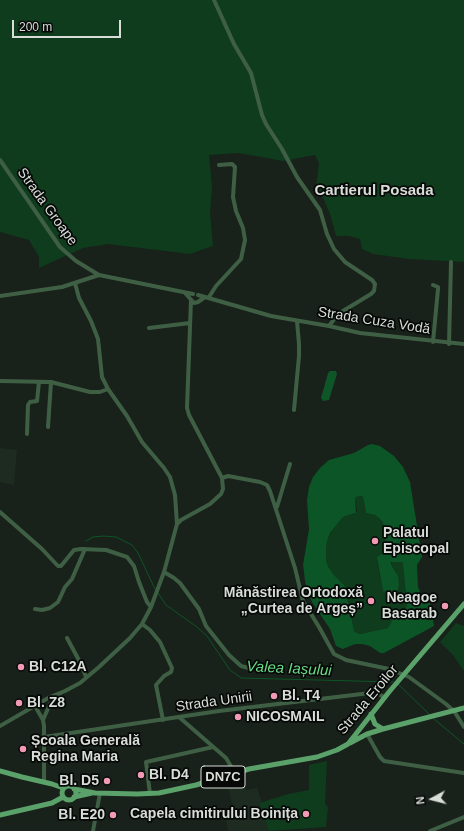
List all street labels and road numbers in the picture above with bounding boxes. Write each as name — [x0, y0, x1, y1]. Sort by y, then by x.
street label: Strada Groape — [13, 165, 81, 249]
street label: Strada Cuza Vodă — [317, 304, 431, 338]
street label: Strada Eroilor — [334, 662, 402, 738]
street label: Strada Unirii — [175, 688, 253, 716]
road number: DN7C — [201, 766, 245, 788]

